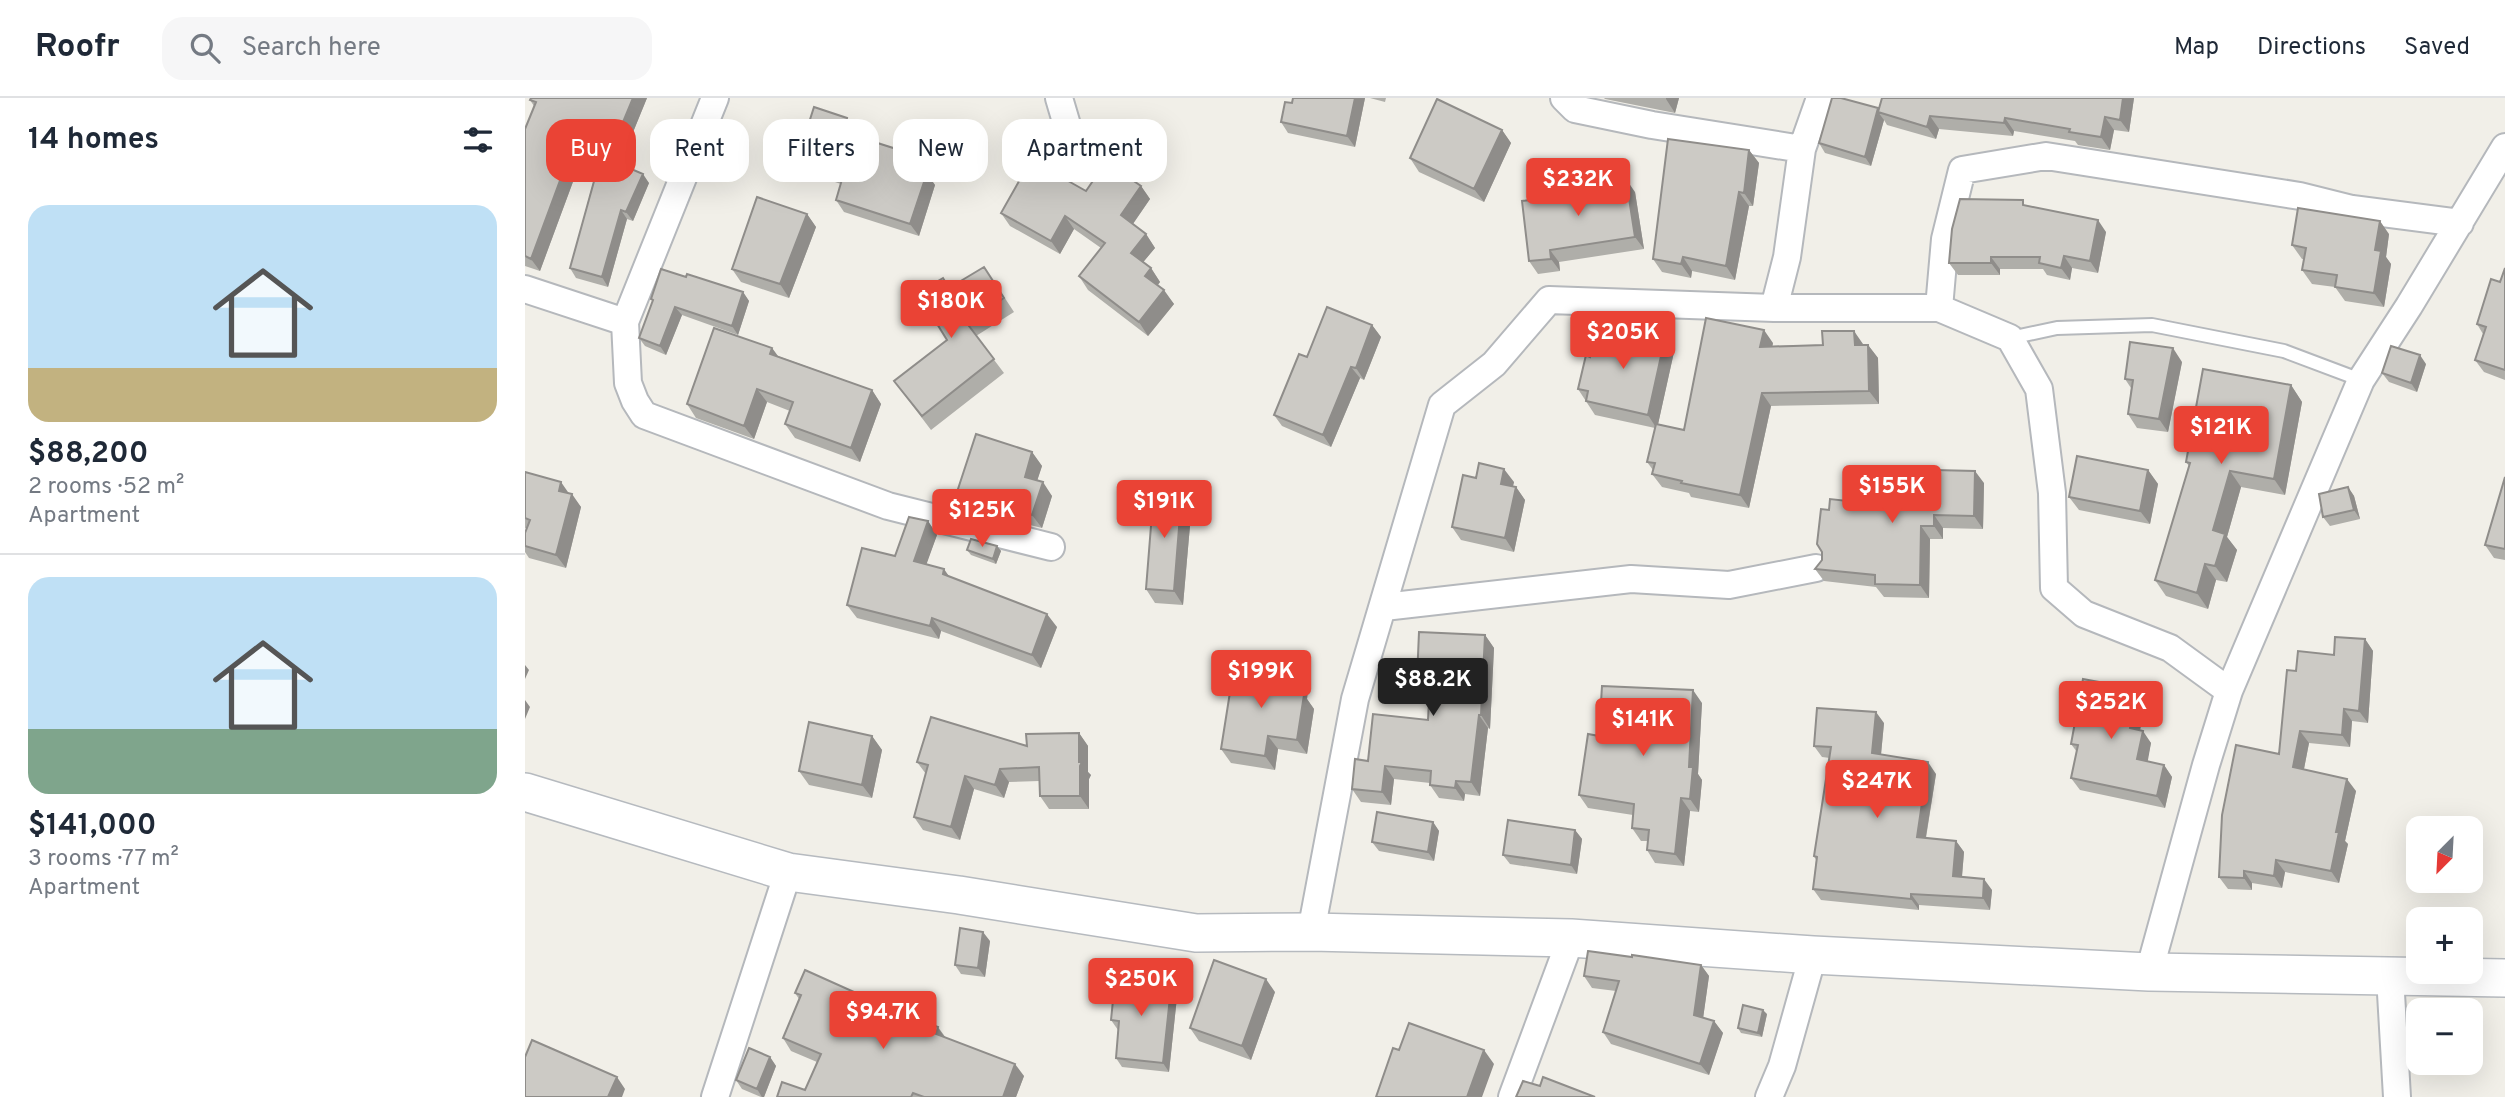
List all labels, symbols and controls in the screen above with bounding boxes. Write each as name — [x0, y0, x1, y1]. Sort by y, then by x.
search box — [162, 17, 652, 80]
text: Roofr — [35, 27, 120, 69]
icon: search — [186, 29, 224, 67]
text: Search here — [242, 32, 381, 65]
text: Map — [2174, 33, 2219, 63]
text: Directions — [2257, 33, 2366, 63]
text: Saved — [2404, 33, 2470, 63]
chip: Buy — [546, 119, 636, 182]
chip: Rent — [650, 119, 749, 182]
chip: Filters — [763, 119, 879, 182]
chip: New — [893, 119, 988, 182]
chip: Apartment — [1002, 119, 1167, 182]
icon: filters — [459, 121, 497, 159]
text: 14 homes — [28, 122, 159, 159]
pin: $232K — [1529, 158, 1627, 218]
text: $232K — [1542, 166, 1614, 195]
icon: home — [200, 250, 326, 376]
pin: $180K — [902, 280, 1000, 340]
text: $180K — [917, 288, 985, 317]
pin: $205K — [1574, 312, 1672, 371]
text: $205K — [1586, 319, 1660, 348]
pin: $121K — [2172, 406, 2270, 466]
text: $121K — [2190, 414, 2252, 443]
text: $88,200 — [28, 436, 149, 473]
pin: $155K — [1843, 466, 1941, 525]
text: 2 rooms · 52 m² — [28, 473, 184, 502]
text: $155K — [1858, 473, 1926, 502]
pin: $191K — [1115, 480, 1213, 540]
text: $191K — [1133, 488, 1195, 517]
pin: $125K — [933, 490, 1031, 549]
text: $125K — [948, 497, 1016, 526]
text: Apartment — [28, 502, 140, 531]
icon: home — [200, 622, 326, 748]
pin: $199K — [1212, 650, 1310, 710]
text: $199K — [1227, 658, 1295, 687]
pin: $88.2K — [1376, 658, 1490, 718]
text: $88.2K — [1394, 666, 1472, 695]
pin: $252K — [2062, 682, 2160, 741]
text: $252K — [2075, 689, 2147, 718]
pin: $141K — [1594, 698, 1692, 758]
text: $141K — [1611, 706, 1675, 735]
pin: $247K — [1828, 760, 1926, 820]
text: $247K — [1841, 768, 1913, 797]
text: $141,000 — [28, 808, 157, 845]
north arrow — [2406, 816, 2483, 892]
map controls — [2406, 816, 2483, 1075]
text: 3 rooms · 77 m² — [28, 845, 179, 874]
text: Apartment — [28, 874, 140, 903]
button: + — [2406, 907, 2483, 984]
pin: $250K — [1092, 958, 1190, 1018]
text: $250K — [1104, 966, 1178, 995]
pin: $94.7K — [826, 992, 940, 1051]
button: − — [2406, 998, 2483, 1075]
text: $94.7K — [846, 999, 920, 1028]

